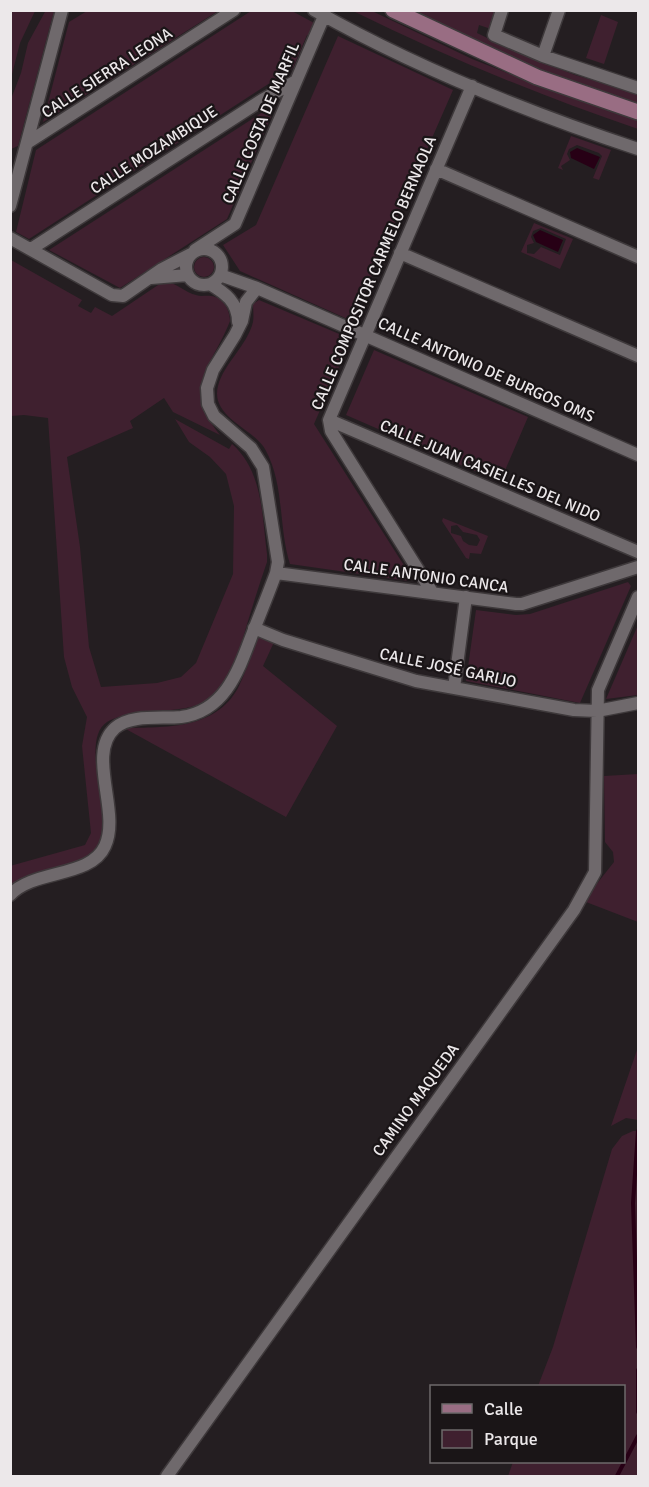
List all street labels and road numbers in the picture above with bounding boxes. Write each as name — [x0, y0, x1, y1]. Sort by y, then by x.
street label: CALLE SIERRA LEONA — [38, 23, 176, 123]
street label: CALLE COSTA DE MARFIL — [218, 39, 304, 207]
street label: CALLE MOZAMBIQUE — [87, 101, 221, 199]
street label: CALLE COMPOSITOR CARMELO BERNAOLA — [307, 133, 441, 413]
street label: CALLE ANTONIO DE BURGOS OMS — [375, 313, 597, 427]
street label: CALLE JUAN CASIELLES DEL NIDO — [377, 415, 603, 527]
street label: CALLE ANTONIO CANCA — [342, 555, 510, 598]
street label: CALLE JOSÉ GARIJO — [378, 644, 518, 692]
street label: CAMINO MAQUEDA — [368, 1040, 464, 1160]

